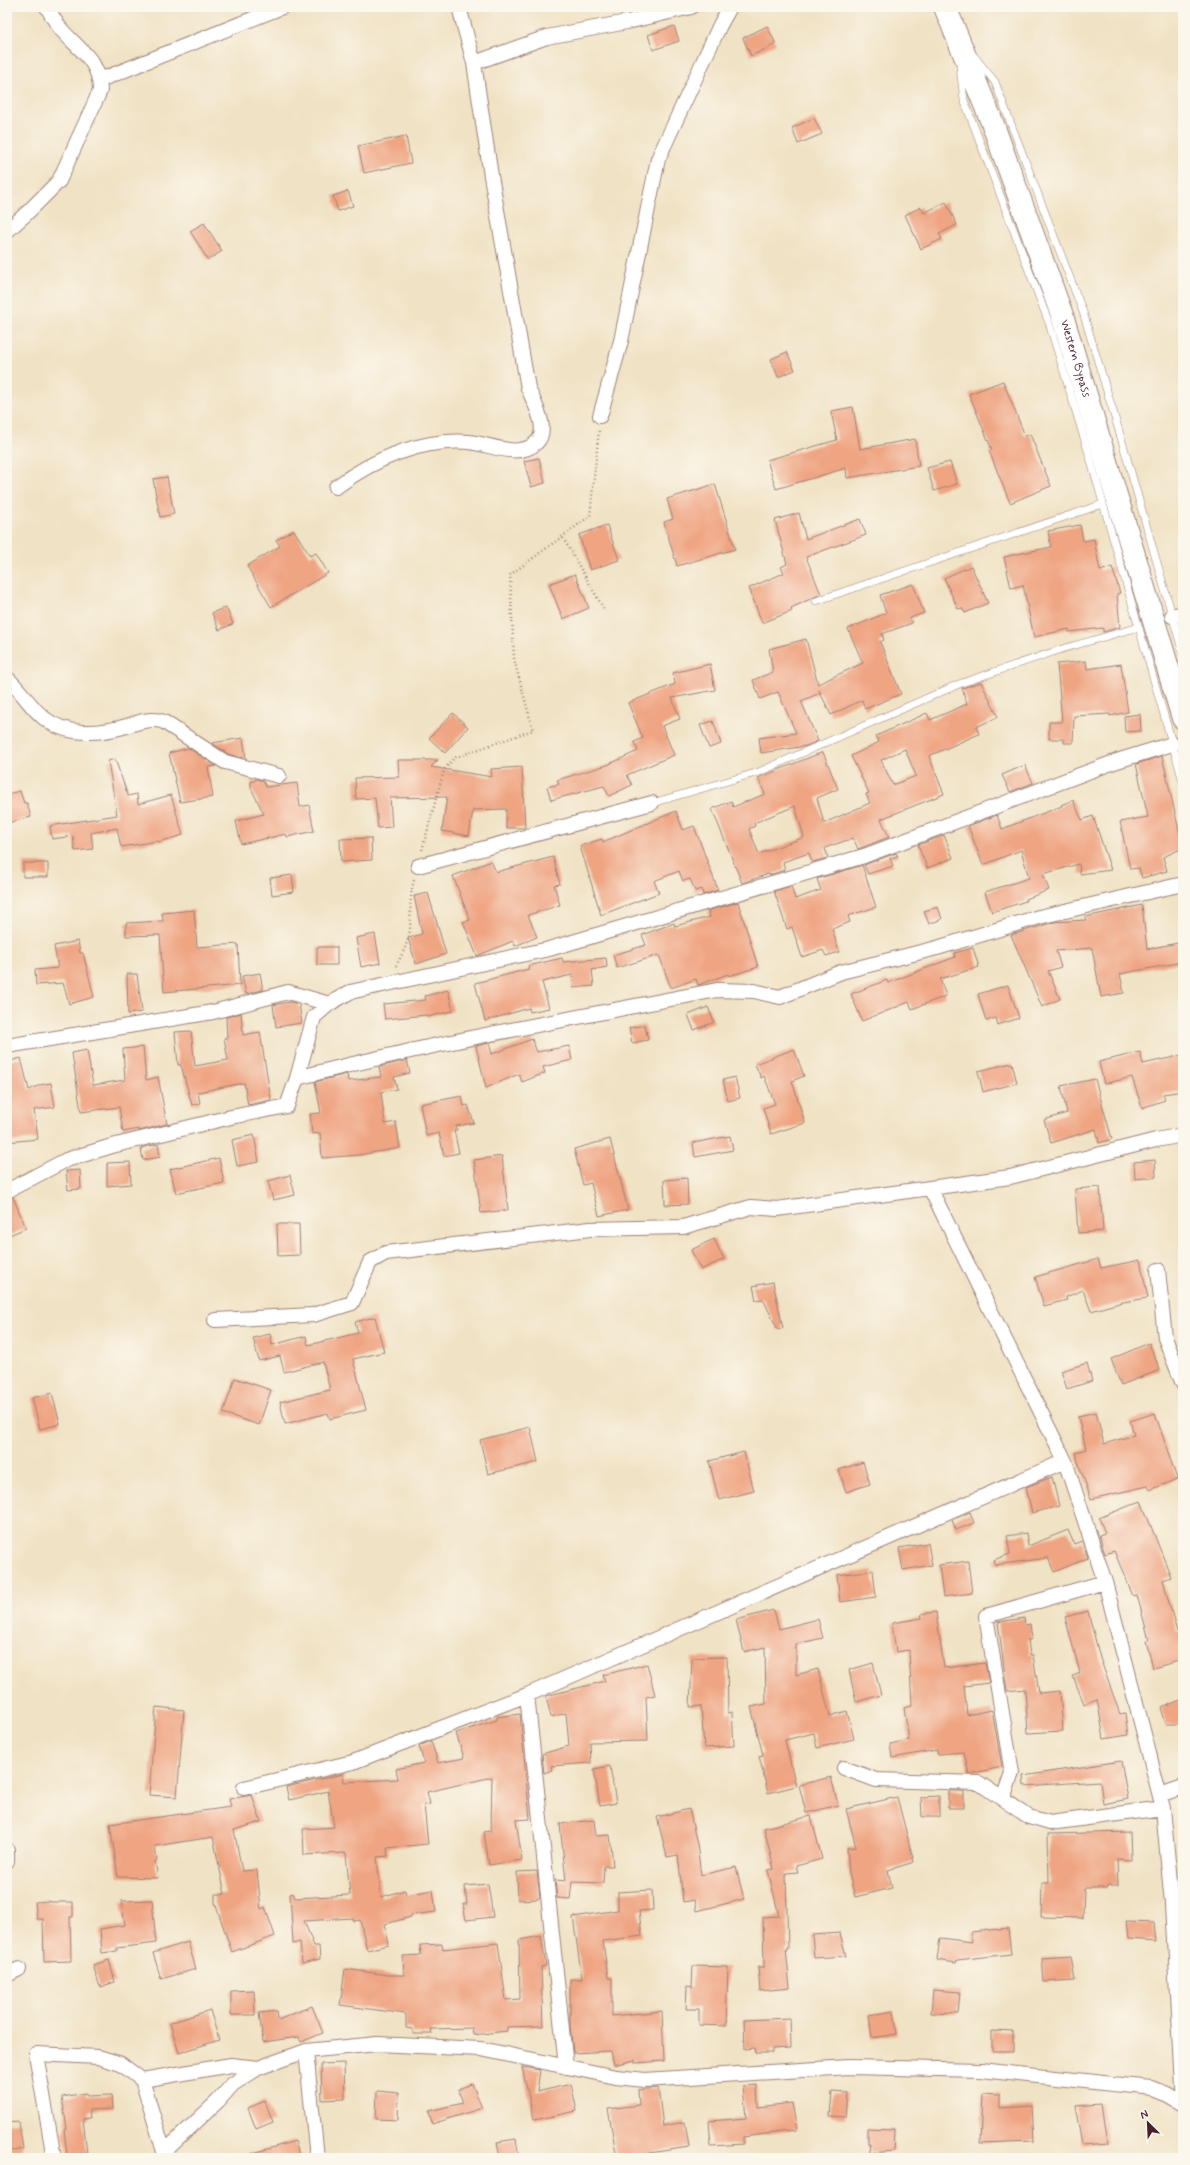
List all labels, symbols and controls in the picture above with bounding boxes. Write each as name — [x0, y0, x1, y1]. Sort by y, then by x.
street label: Western Bypass — [1056, 318, 1094, 400]
north arrow — [1128, 2103, 1168, 2143]
text: N — [1138, 2107, 1151, 2123]

